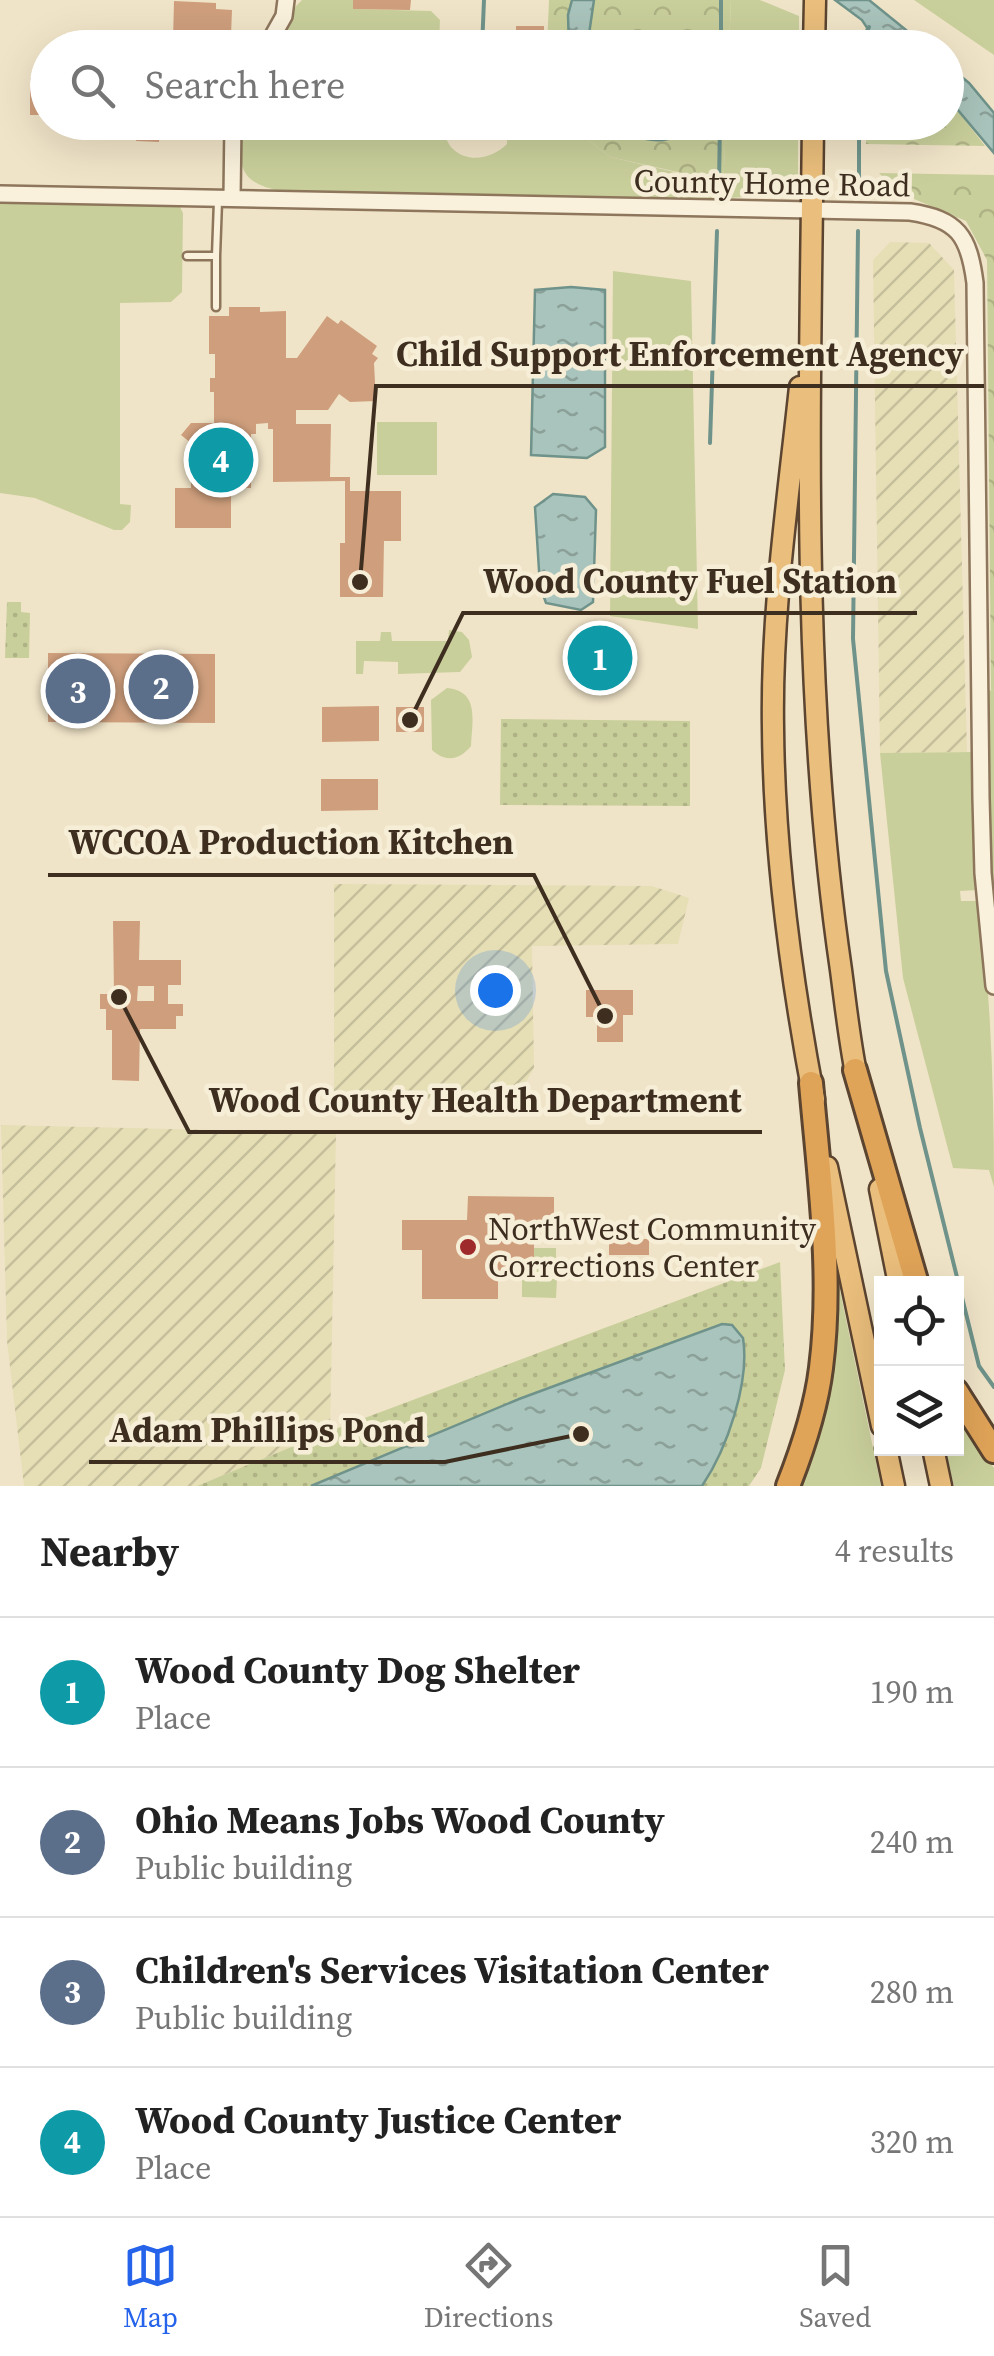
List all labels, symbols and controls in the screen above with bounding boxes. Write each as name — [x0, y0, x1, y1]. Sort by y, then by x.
search box — [30, 30, 964, 140]
icon: search — [65, 58, 120, 113]
text: Search here — [145, 59, 345, 111]
street label: County Home Road — [633, 159, 911, 207]
callout: Child Support Enforcement Agency — [376, 321, 984, 386]
text: Child Support Enforcement Agency — [396, 330, 964, 378]
pin: 4 — [188, 422, 254, 498]
callout: Wood County Fuel Station — [463, 548, 917, 613]
text: Wood County Fuel Station — [483, 557, 897, 605]
pin: 1 — [568, 620, 632, 696]
pin: 2 — [128, 650, 194, 724]
pin: 3 — [46, 654, 110, 728]
callout: WCCOA Production Kitchen — [48, 810, 534, 875]
text: WCCOA Production Kitchen — [68, 818, 514, 866]
your location — [470, 965, 521, 1016]
callout: Wood County Health Department — [189, 1067, 762, 1132]
text: Wood County Health Department — [208, 1076, 742, 1124]
place label: NorthWest Community Corrections Center — [488, 1207, 817, 1288]
marker: NorthWest Community Corrections Center — [457, 1236, 479, 1258]
map controls — [874, 1276, 964, 1456]
button: locate — [874, 1276, 964, 1366]
button: layers — [874, 1366, 964, 1456]
callout: Adam Phillips Pond — [89, 1397, 445, 1462]
text: Adam Phillips Pond — [109, 1406, 425, 1454]
text: Nearby — [40, 1522, 179, 1580]
text: 4 results — [835, 1529, 954, 1573]
text: Wood County Dog Shelter — [135, 1644, 580, 1696]
text: 1 — [64, 1670, 81, 1714]
text: 190 m — [870, 1670, 954, 1714]
text: Place — [135, 1696, 211, 1740]
text: Ohio Means Jobs Wood County — [135, 1794, 665, 1846]
text: 2 — [64, 1820, 81, 1864]
text: 240 m — [870, 1820, 954, 1864]
text: Public building — [135, 1846, 352, 1890]
text: Children's Services Visitation Center — [135, 1944, 769, 1996]
text: 3 — [64, 1970, 81, 2014]
text: 280 m — [870, 1970, 954, 2014]
text: Public building — [135, 1996, 352, 2040]
text: Wood County Justice Center — [135, 2094, 621, 2146]
text: 4 — [64, 2120, 81, 2164]
text: 320 m — [870, 2120, 954, 2164]
text: Place — [135, 2146, 211, 2190]
tab: Map — [123, 2238, 178, 2336]
tab: Directions — [424, 2238, 553, 2336]
tab: Saved — [799, 2238, 871, 2336]

